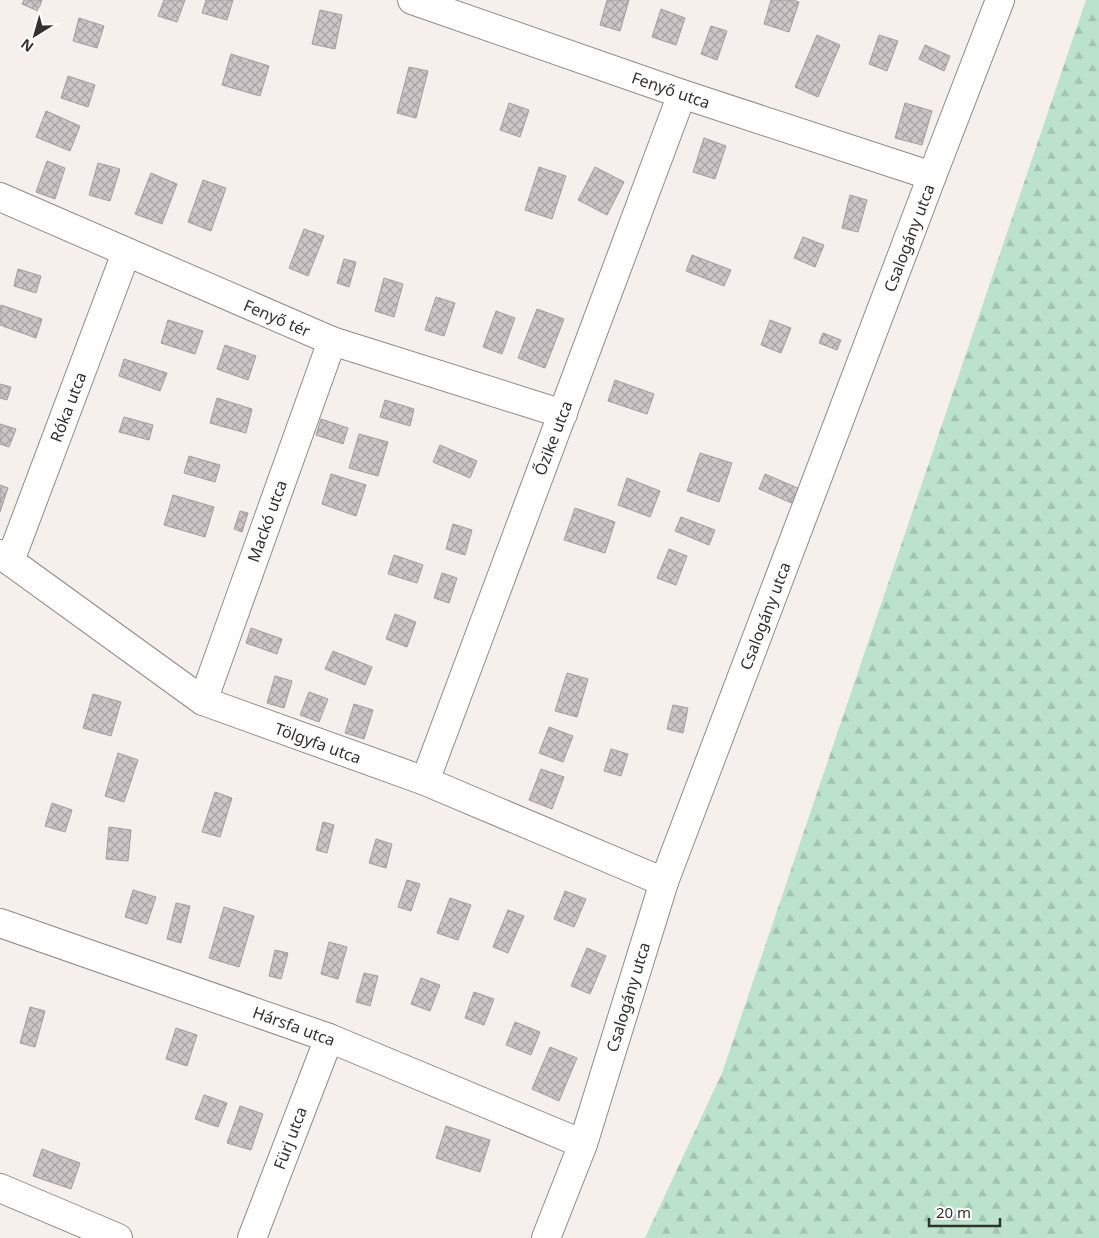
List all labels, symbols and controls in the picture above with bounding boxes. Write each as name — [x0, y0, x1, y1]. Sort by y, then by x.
north arrow — [10, 10, 60, 60]
text: N — [17, 35, 37, 57]
street label: Fenyő utca — [629, 66, 713, 114]
street label: Csalogány utca — [878, 181, 940, 295]
street label: Fenyő tér — [240, 294, 314, 342]
street label: Róka utca — [45, 369, 91, 445]
street label: Őzike utca — [529, 398, 577, 478]
street label: Mackó utca — [242, 477, 292, 565]
street label: Csalogány utca — [734, 559, 796, 673]
street label: Tölgyfa utca — [272, 717, 364, 769]
street label: Csalogány utca — [601, 939, 655, 1055]
street label: Hársfa utca — [250, 1001, 338, 1051]
street label: Fürj utca — [268, 1104, 312, 1172]
scale bar — [929, 1196, 1000, 1228]
text: 20 m — [936, 1202, 971, 1222]

